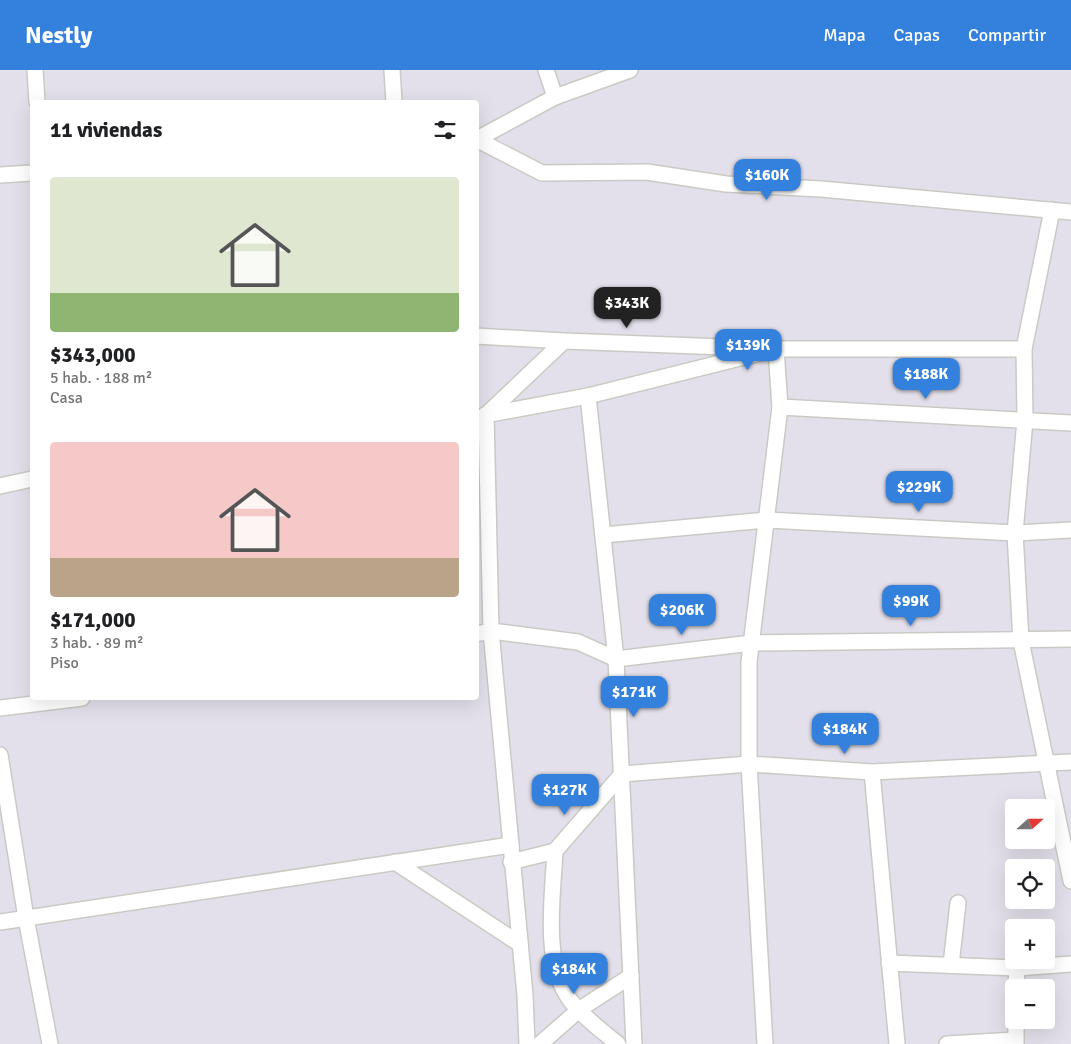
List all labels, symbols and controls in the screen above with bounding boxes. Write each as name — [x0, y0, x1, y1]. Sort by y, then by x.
text: Nestly — [25, 20, 92, 50]
text: Mapa — [823, 24, 866, 46]
text: Capas — [894, 24, 940, 46]
text: Compartir — [968, 24, 1046, 46]
icon: filters — [431, 116, 459, 144]
text: 11 viviendas — [50, 117, 162, 143]
pin: $160K — [732, 158, 802, 201]
text: $160K — [745, 165, 789, 185]
icon: home — [210, 210, 300, 300]
pin: $343K — [592, 286, 662, 329]
text: $343K — [605, 293, 649, 313]
pin: $139K — [713, 328, 783, 371]
text: $139K — [726, 335, 770, 355]
text: $343,000 — [50, 342, 136, 368]
pin: $188K — [891, 358, 961, 400]
text: $188K — [904, 364, 948, 384]
text: 5 hab. · 188 m² — [50, 368, 152, 388]
text: Casa — [50, 388, 83, 408]
pin: $229K — [884, 470, 954, 513]
icon: home — [210, 475, 300, 565]
text: $229K — [897, 477, 941, 497]
pin: $99K — [881, 584, 941, 627]
text: $99K — [893, 591, 929, 611]
pin: $206K — [647, 594, 717, 636]
text: $206K — [660, 600, 704, 620]
text: $171,000 — [50, 607, 136, 633]
text: 3 hab. · 89 m² — [50, 633, 144, 653]
text: Piso — [50, 653, 79, 673]
pin: $171K — [599, 676, 669, 718]
text: $171K — [612, 682, 656, 702]
pin: $184K — [810, 712, 880, 755]
text: $184K — [823, 719, 867, 739]
pin: $127K — [530, 774, 600, 816]
text: $127K — [543, 780, 587, 800]
north arrow — [1005, 799, 1055, 849]
map controls — [1005, 799, 1055, 1029]
button: locate — [1005, 859, 1055, 909]
button: + — [1005, 919, 1055, 969]
pin: $184K — [539, 952, 609, 995]
text: $184K — [552, 959, 596, 979]
button: − — [1005, 979, 1055, 1029]

